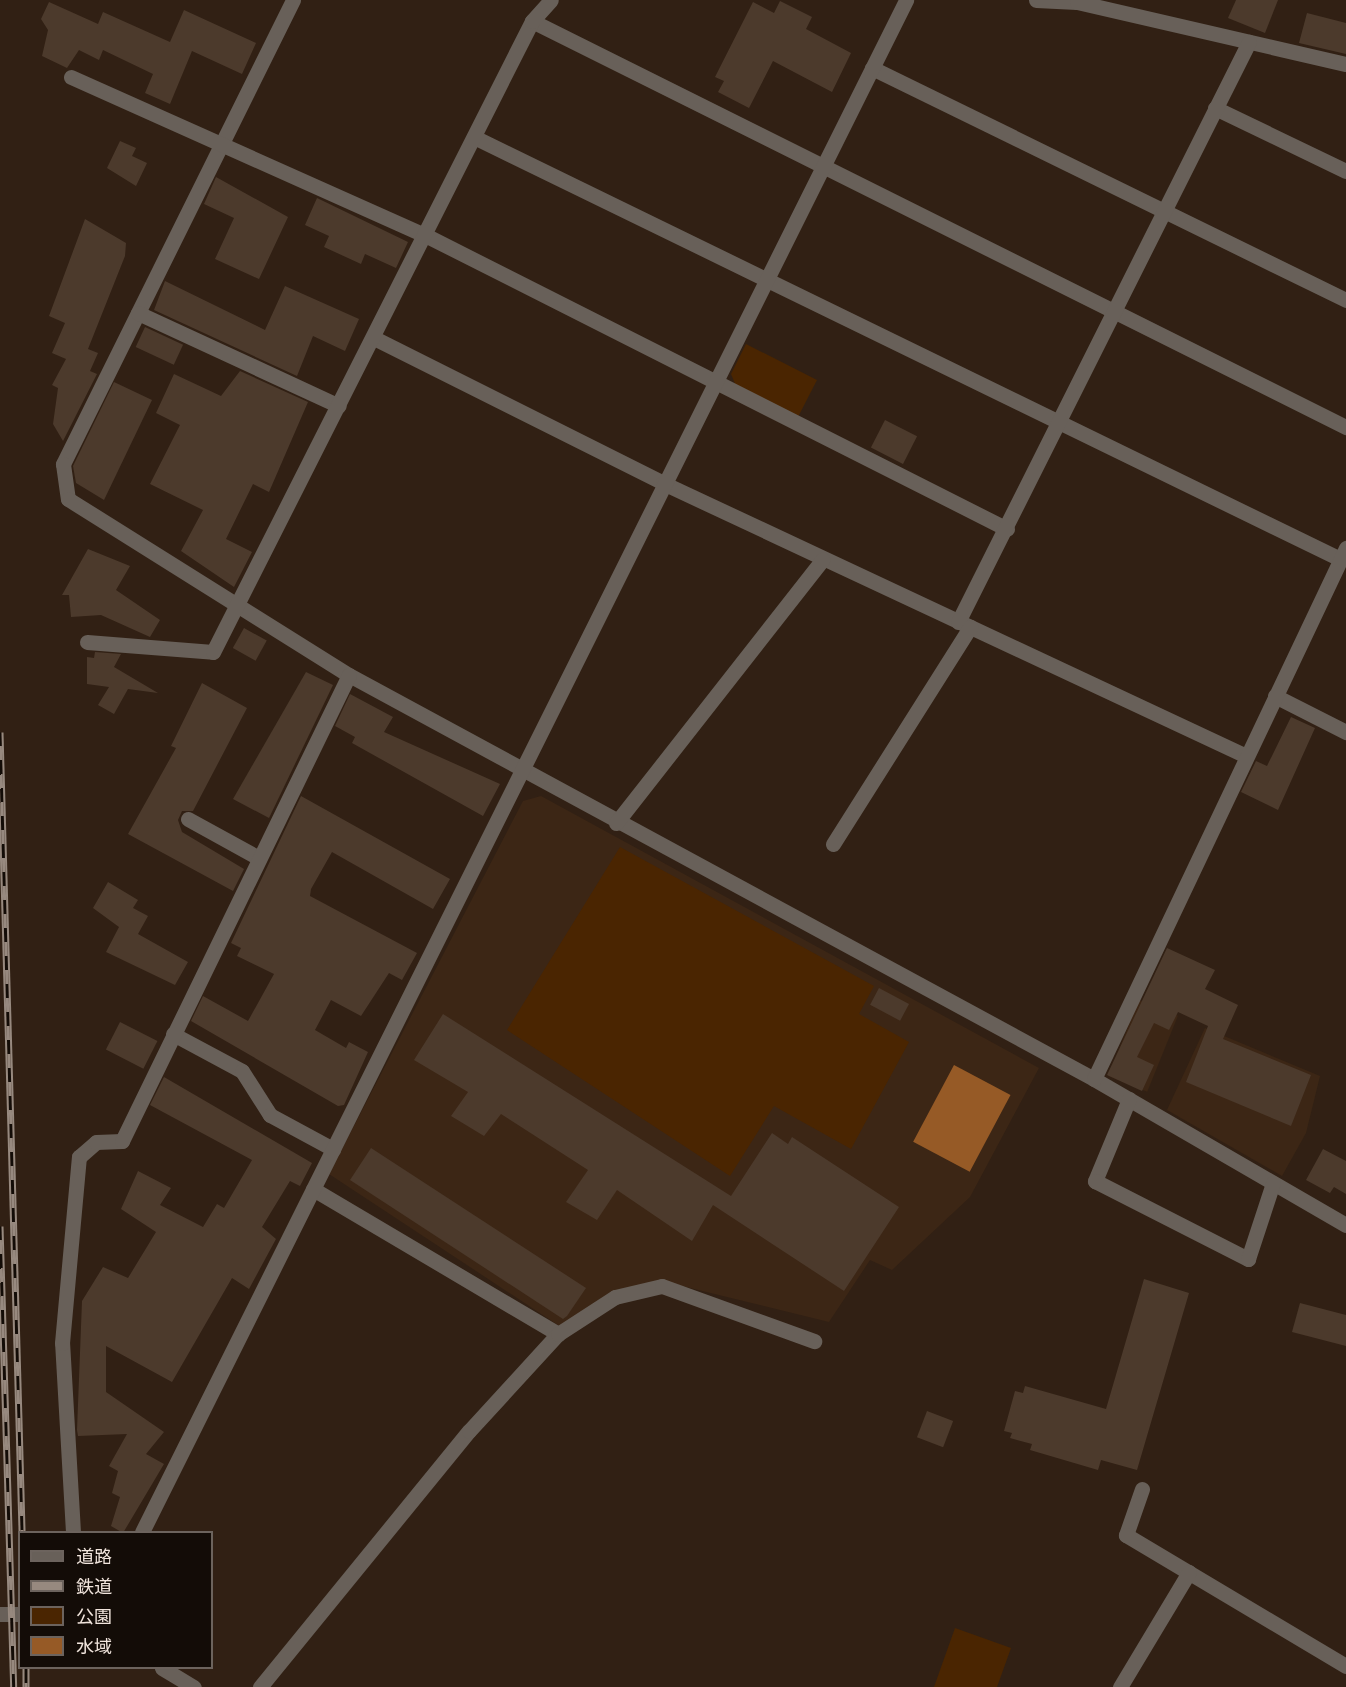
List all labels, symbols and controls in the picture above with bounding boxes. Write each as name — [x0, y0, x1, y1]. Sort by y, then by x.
legend — [18, 1531, 213, 1669]
text: 道路 — [76, 1544, 112, 1571]
text: 鉄道 — [76, 1574, 112, 1601]
text: 公園 — [76, 1604, 112, 1631]
text: 水域 — [76, 1634, 112, 1661]

